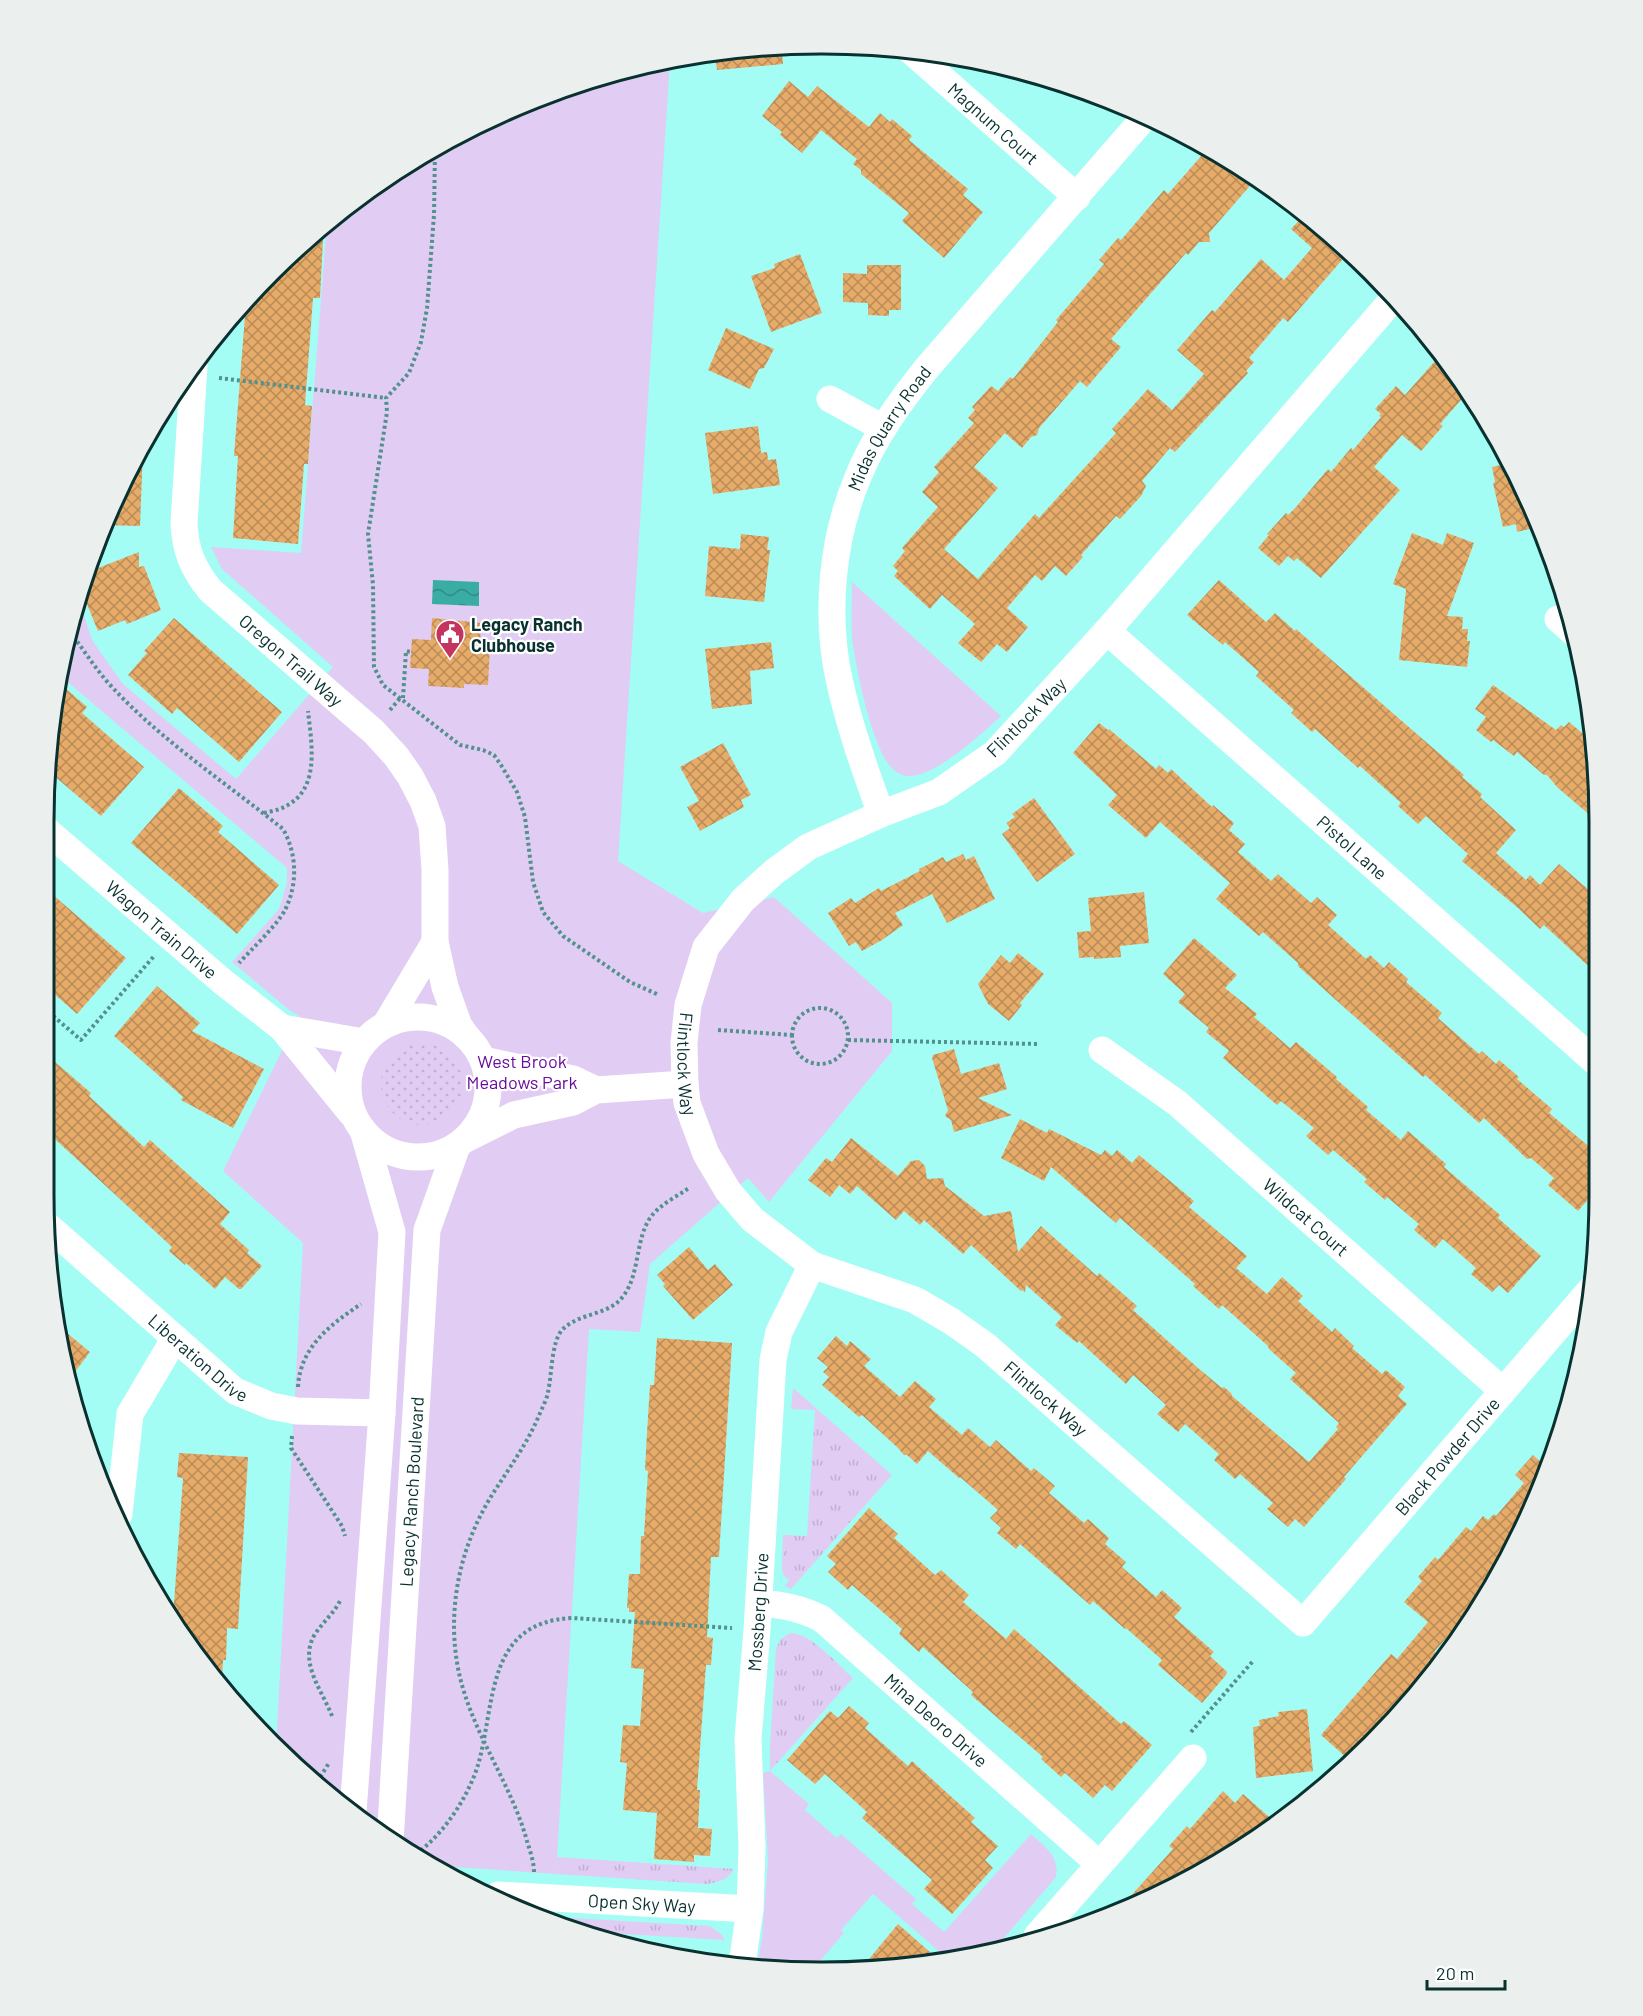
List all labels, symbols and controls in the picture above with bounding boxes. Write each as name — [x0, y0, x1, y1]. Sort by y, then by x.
street label: Magnum Court — [944, 78, 1043, 169]
street label: Midas Quarry Road — [843, 361, 935, 494]
street label: Oregon Trail Way — [235, 610, 347, 711]
place label: Legacy Ranch Clubhouse — [471, 613, 583, 656]
public building icon: Legacy Ranch Clubhouse — [434, 618, 466, 660]
street label: Flintlock Way — [982, 673, 1070, 761]
street label: Pistol Lane — [1313, 810, 1392, 884]
street label: Wagon Train Drive — [102, 875, 222, 983]
street label: Flintlock Way — [673, 1011, 702, 1119]
park label: West Brook Meadows Park — [467, 1050, 577, 1093]
street label: Wildcat Court — [1259, 1173, 1353, 1261]
street label: Liberation Drive — [144, 1309, 251, 1406]
street label: Flintlock Way — [1000, 1356, 1092, 1441]
street label: Black Powder Drive — [1390, 1392, 1504, 1520]
street label: Legacy Ranch Boulevard — [394, 1396, 428, 1587]
street label: Mossberg Drive — [743, 1552, 773, 1672]
street label: Mina Deoro Drive — [880, 1669, 992, 1772]
street label: Open Sky Way — [587, 1889, 696, 1917]
scale bar — [1427, 1953, 1505, 1991]
text: 20 m — [1436, 1962, 1474, 1984]

